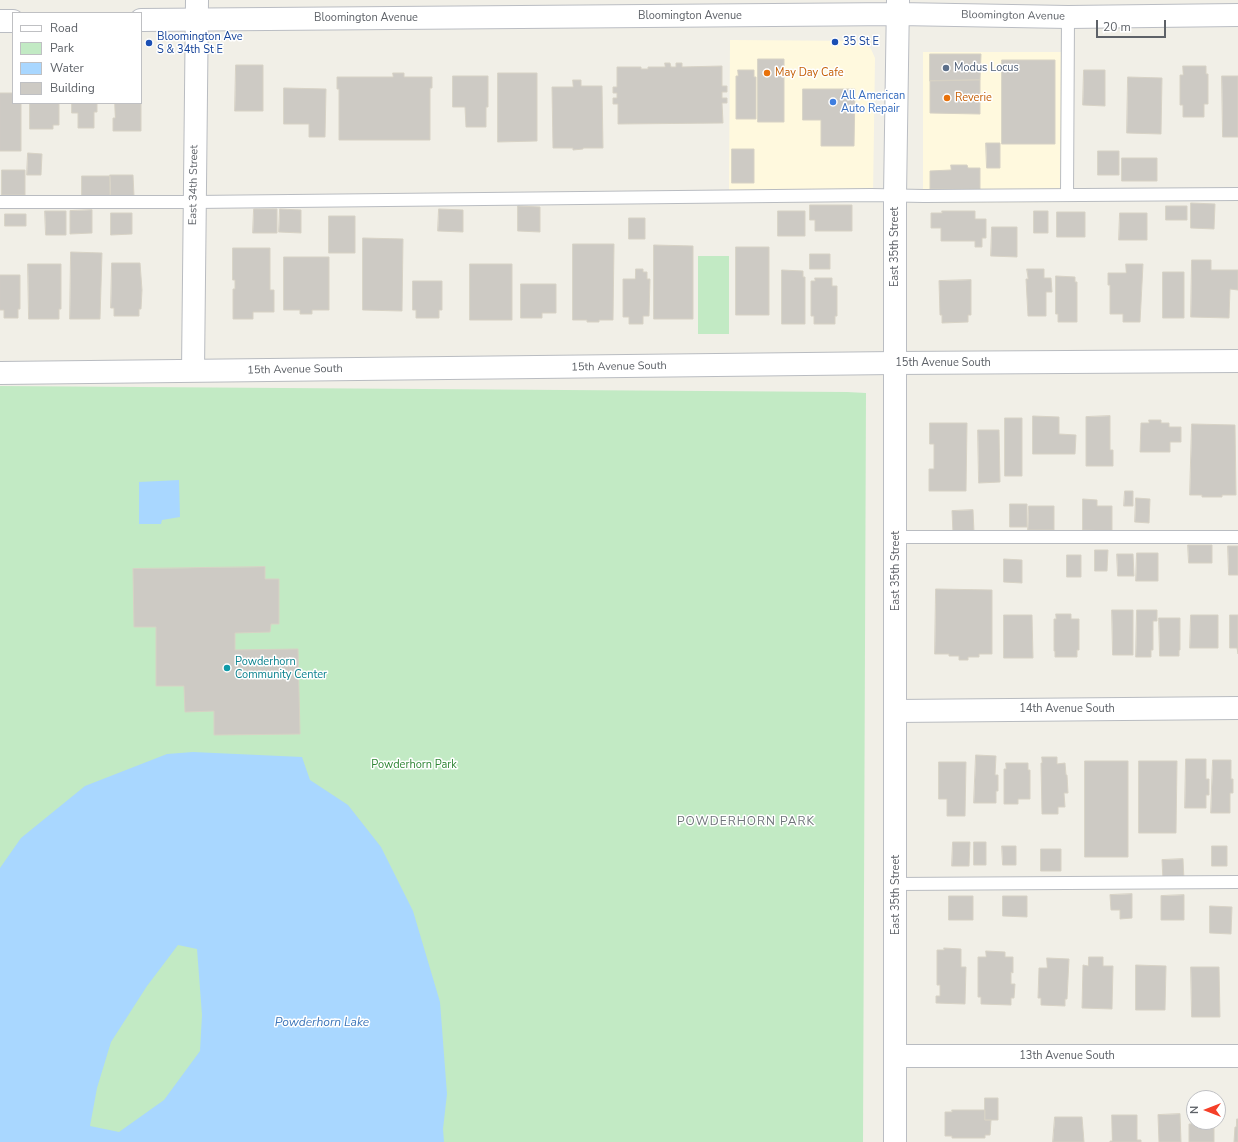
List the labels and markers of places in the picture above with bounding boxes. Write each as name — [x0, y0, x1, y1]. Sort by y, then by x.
place label: Bloomington Ave S & 34th St E — [157, 30, 243, 56]
place label: 35 St E — [843, 35, 879, 49]
marker: 35 St E — [830, 37, 840, 47]
marker: Bloomington Ave S & 34th St E — [144, 38, 154, 48]
place label: Modus Locus — [954, 61, 1019, 75]
marker: Modus Locus — [941, 63, 951, 73]
place label: May Day Cafe — [775, 66, 843, 80]
marker: May Day Cafe — [762, 68, 772, 78]
place label: All American Auto Repair — [841, 89, 905, 115]
place label: Reverie — [955, 91, 992, 105]
marker: Reverie — [942, 93, 952, 103]
marker: All American Auto Repair — [828, 97, 838, 107]
place label: Powderhorn Community Center — [235, 655, 327, 681]
marker: Powderhorn Community Center — [222, 663, 232, 673]

